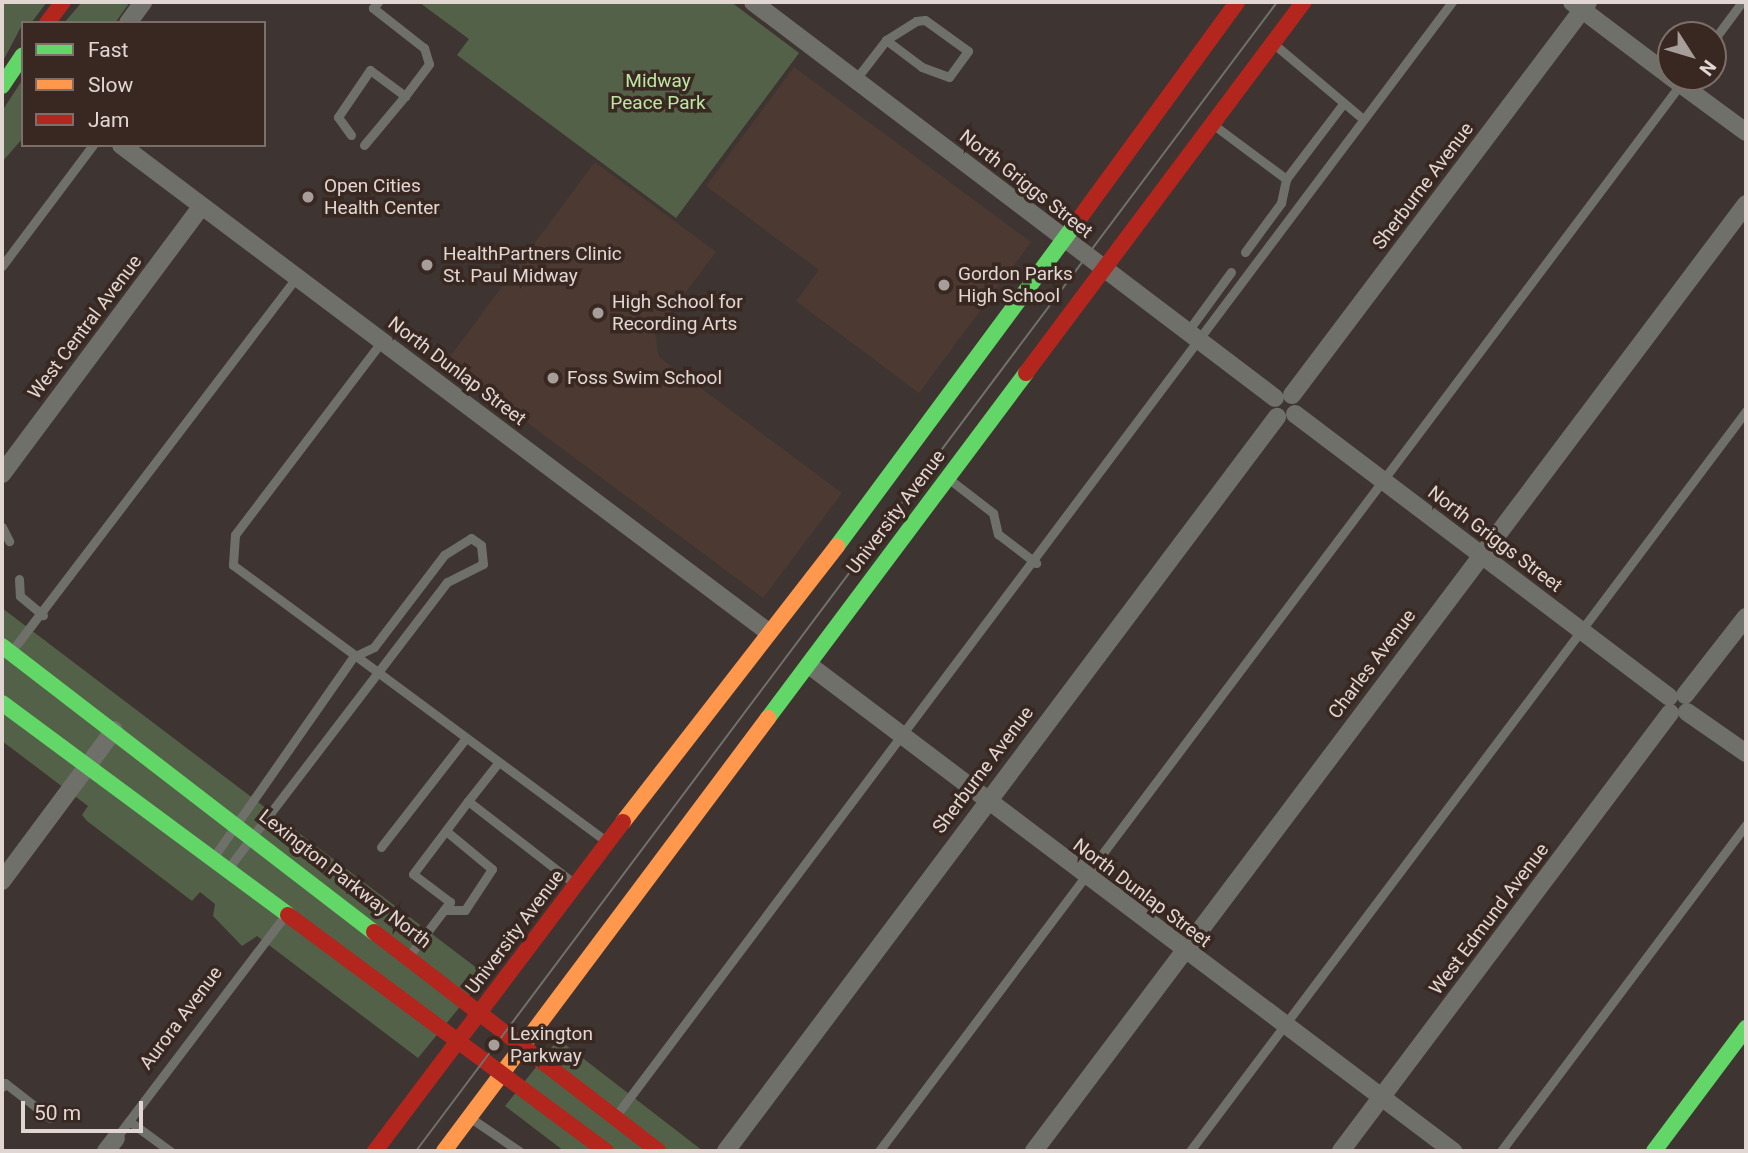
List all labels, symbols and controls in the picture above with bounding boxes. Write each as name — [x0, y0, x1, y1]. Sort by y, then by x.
legend — [21, 21, 266, 147]
north arrow — [1657, 21, 1727, 91]
text: Fast — [88, 38, 128, 62]
text: N — [1694, 55, 1721, 80]
park label: Midway Peace Park — [610, 70, 706, 114]
text: Slow — [88, 73, 133, 97]
text: Jam — [88, 108, 129, 132]
street label: Sherburne Avenue — [1368, 118, 1478, 254]
street label: North Griggs Street — [955, 125, 1097, 243]
place label: Open Cities Health Center — [324, 175, 440, 219]
marker: Open Cities Health Center — [298, 187, 318, 207]
place label: HealthPartners Clinic St. Paul Midway — [443, 243, 622, 287]
street label: West Central Avenue — [23, 251, 147, 403]
marker: HealthPartners Clinic St. Paul Midway — [417, 255, 437, 275]
place label: Gordon Parks High School — [958, 263, 1073, 307]
marker: Gordon Parks High School — [936, 277, 952, 293]
place label: High School for Recording Arts — [612, 291, 743, 335]
marker: High School for Recording Arts — [590, 305, 606, 321]
street label: North Dunlap Street — [384, 312, 530, 430]
place label: Foss Swim School — [567, 367, 722, 389]
marker: Foss Swim School — [545, 370, 561, 386]
street label: University Avenue — [842, 445, 950, 579]
street label: North Griggs Street — [1423, 481, 1567, 597]
street label: Charles Avenue — [1323, 605, 1421, 723]
street label: Sherburne Avenue — [928, 702, 1038, 838]
street label: Lexington Parkway North — [254, 805, 436, 953]
street label: North Dunlap Street — [1069, 834, 1215, 952]
street label: West Edmund Avenue — [1425, 839, 1553, 999]
street label: University Avenue — [461, 865, 569, 999]
street label: Aurora Avenue — [135, 962, 227, 1074]
place label: Lexington Parkway — [510, 1023, 593, 1067]
marker: Lexington Parkway — [484, 1035, 504, 1055]
scale bar — [24, 1086, 147, 1130]
text: 50 m — [34, 1101, 81, 1125]

